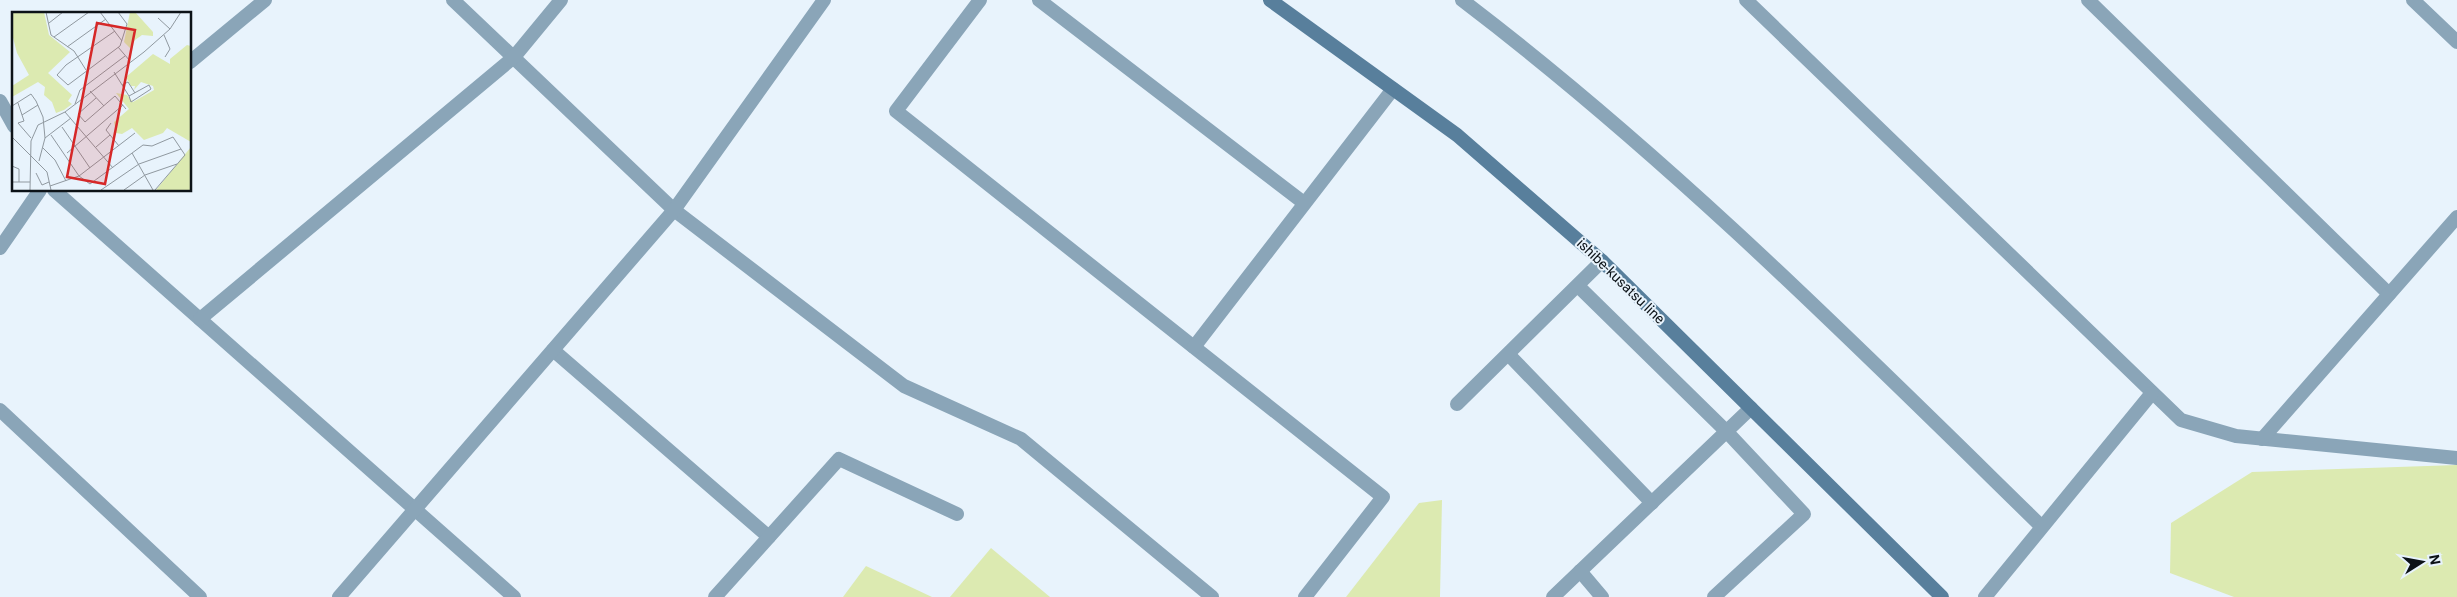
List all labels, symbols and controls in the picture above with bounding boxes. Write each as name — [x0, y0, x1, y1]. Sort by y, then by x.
inset map — [12, 12, 191, 191]
street label: ishibe-kusatsu line — [1574, 235, 1668, 327]
north arrow — [2397, 537, 2447, 587]
text: N — [2426, 553, 2444, 566]

